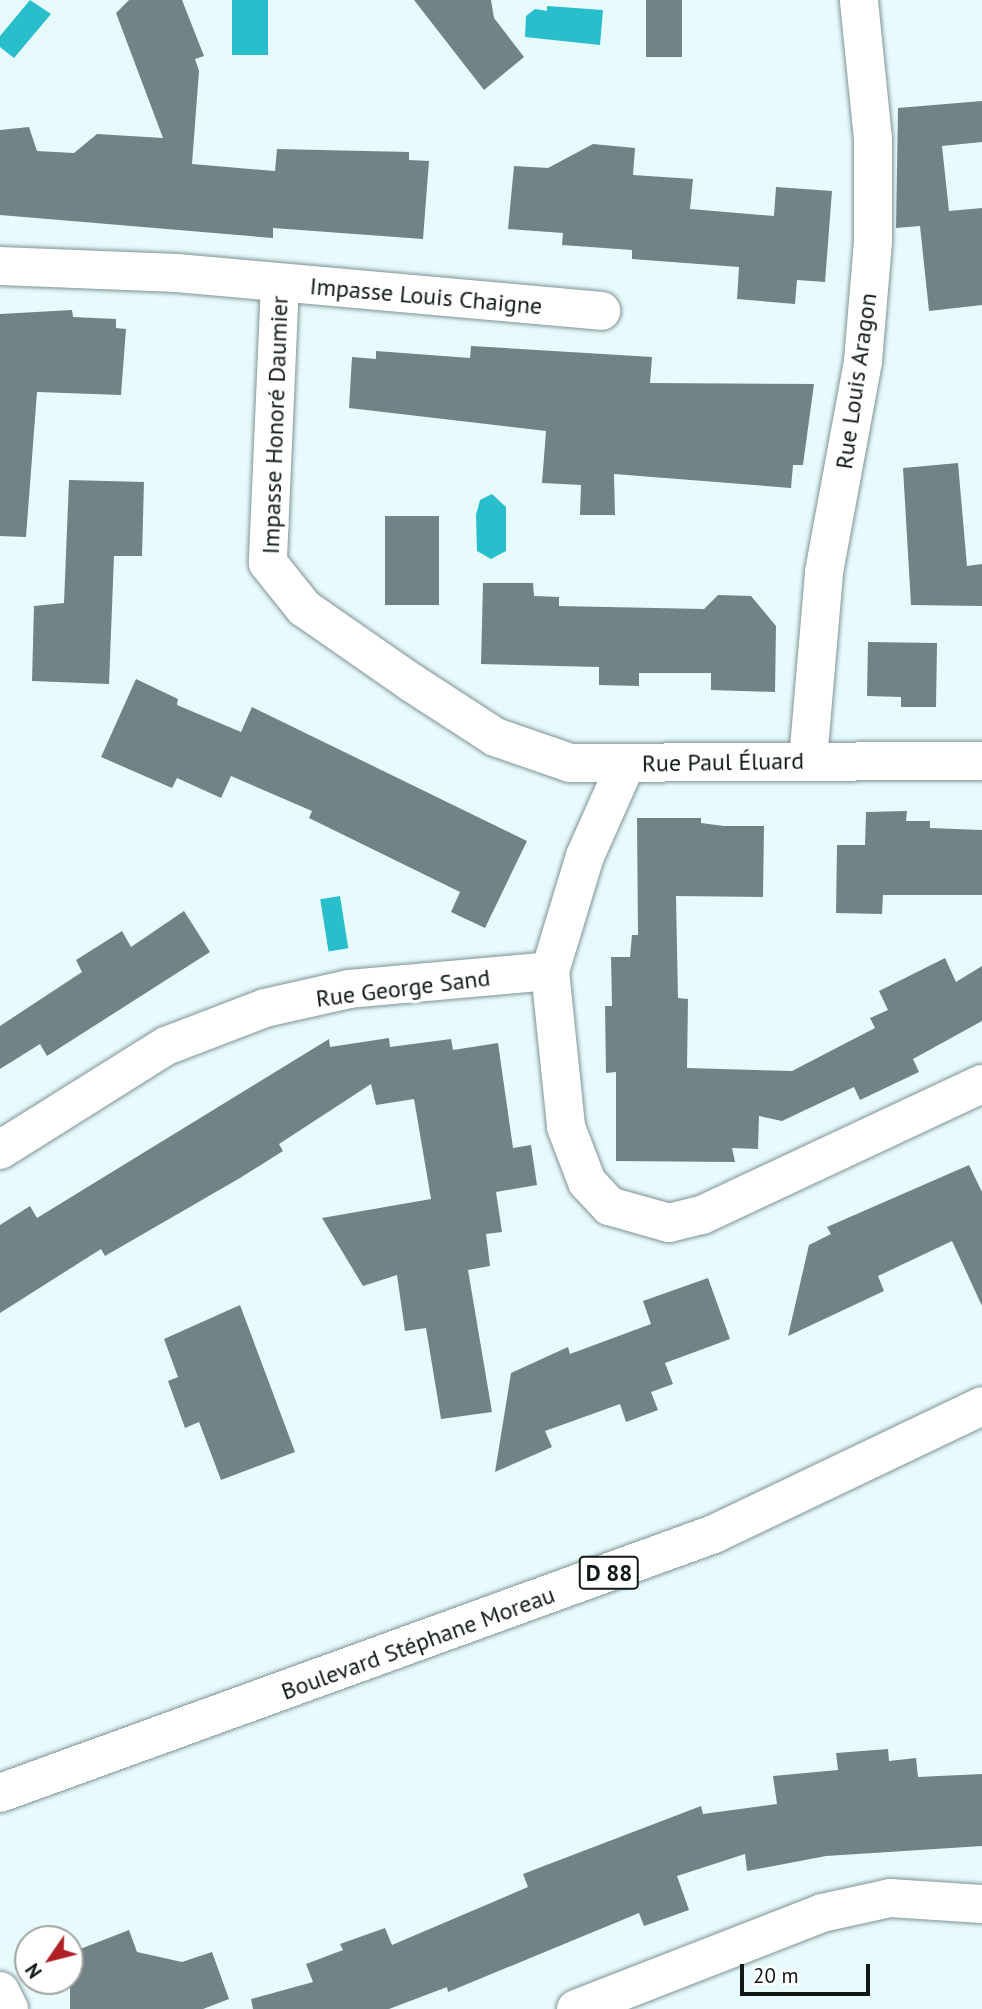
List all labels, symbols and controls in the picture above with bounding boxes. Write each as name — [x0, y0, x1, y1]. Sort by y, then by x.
street label: Impasse Louis Chaigne — [309, 271, 543, 321]
street label: Rue Louis Aragon — [829, 291, 883, 471]
street label: Impasse Honoré Daumier — [256, 295, 294, 555]
street label: Rue Paul Éluard — [642, 746, 804, 778]
street label: Rue George Sand — [314, 963, 492, 1013]
road number: D 88 — [578, 1554, 640, 1592]
street label: Boulevard Stéphane Moreau — [277, 1580, 559, 1706]
north arrow — [14, 1925, 84, 1995]
scale bar — [744, 1950, 874, 1994]
text: N — [20, 1959, 47, 1983]
text: 20 m — [753, 1962, 799, 1989]

